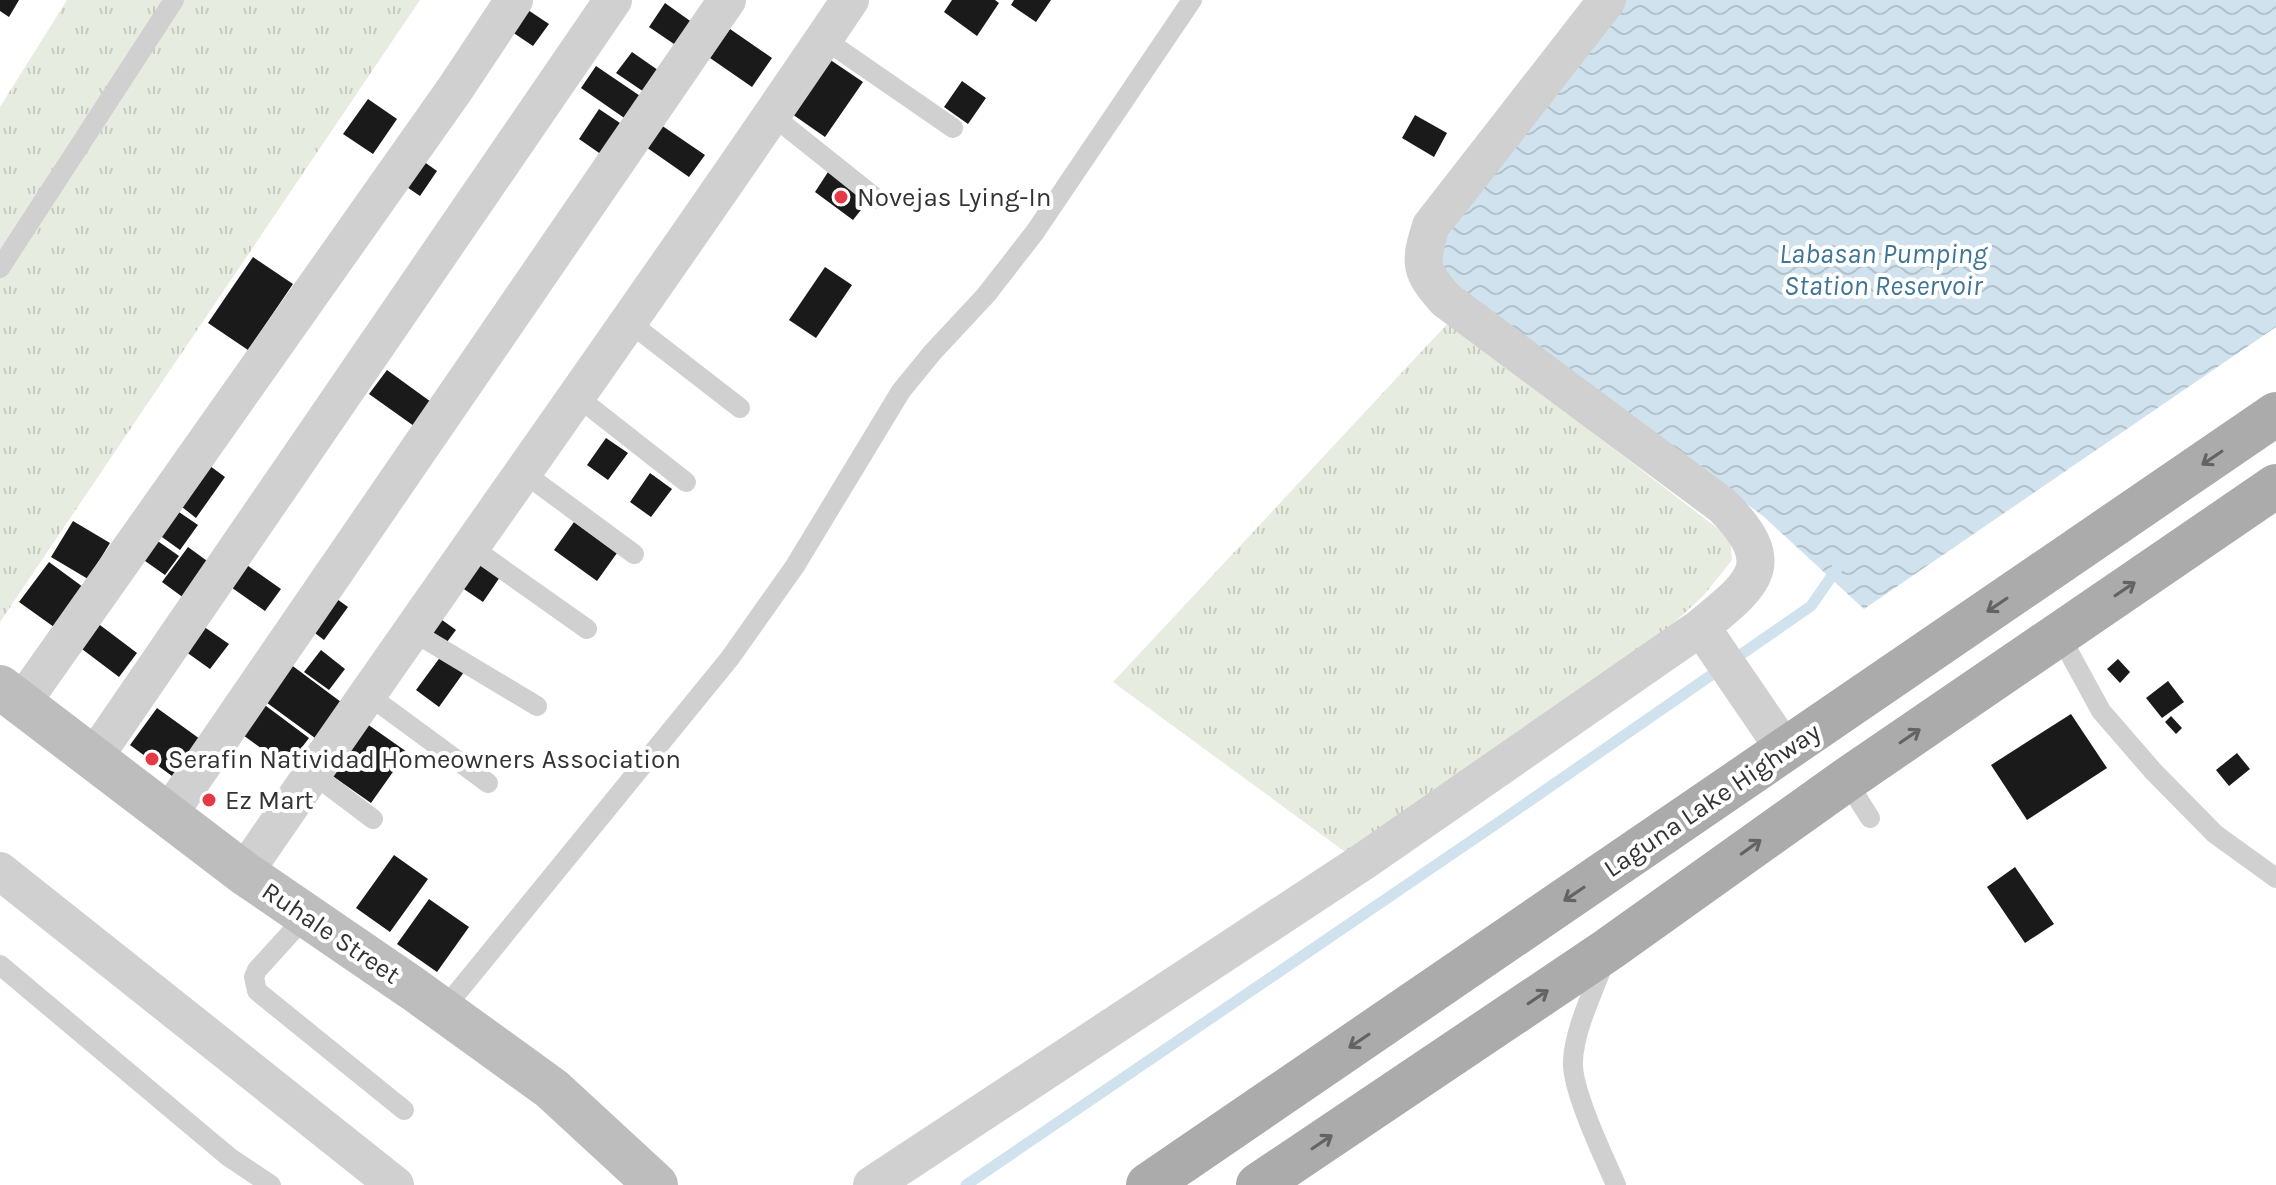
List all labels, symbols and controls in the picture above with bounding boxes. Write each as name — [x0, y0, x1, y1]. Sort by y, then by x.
place label: Novejas Lying-In — [857, 182, 1051, 213]
marker: Novejas Lying-In — [832, 188, 850, 206]
water label: Labasan Pumping Station Reservoir — [1779, 237, 1989, 302]
one-way arrow — [2201, 450, 2223, 467]
one-way arrow — [2113, 581, 2135, 597]
one-way arrow — [1986, 597, 2008, 613]
street label: Laguna Lake Highway — [1598, 716, 1826, 884]
one-way arrow — [1898, 728, 1921, 744]
place label: Serafin Natividad Homeowners Association — [168, 744, 681, 775]
marker: Serafin Natividad Homeowners Association — [143, 750, 161, 768]
place label: Ez Mart — [225, 785, 314, 816]
marker: Ez Mart — [200, 791, 218, 809]
one-way arrow — [1740, 839, 1761, 856]
street label: Ruhale Street — [256, 875, 406, 991]
one-way arrow — [1564, 886, 1586, 902]
one-way arrow — [1527, 988, 1549, 1005]
one-way arrow — [1349, 1032, 1371, 1049]
one-way arrow — [1311, 1133, 1333, 1150]

